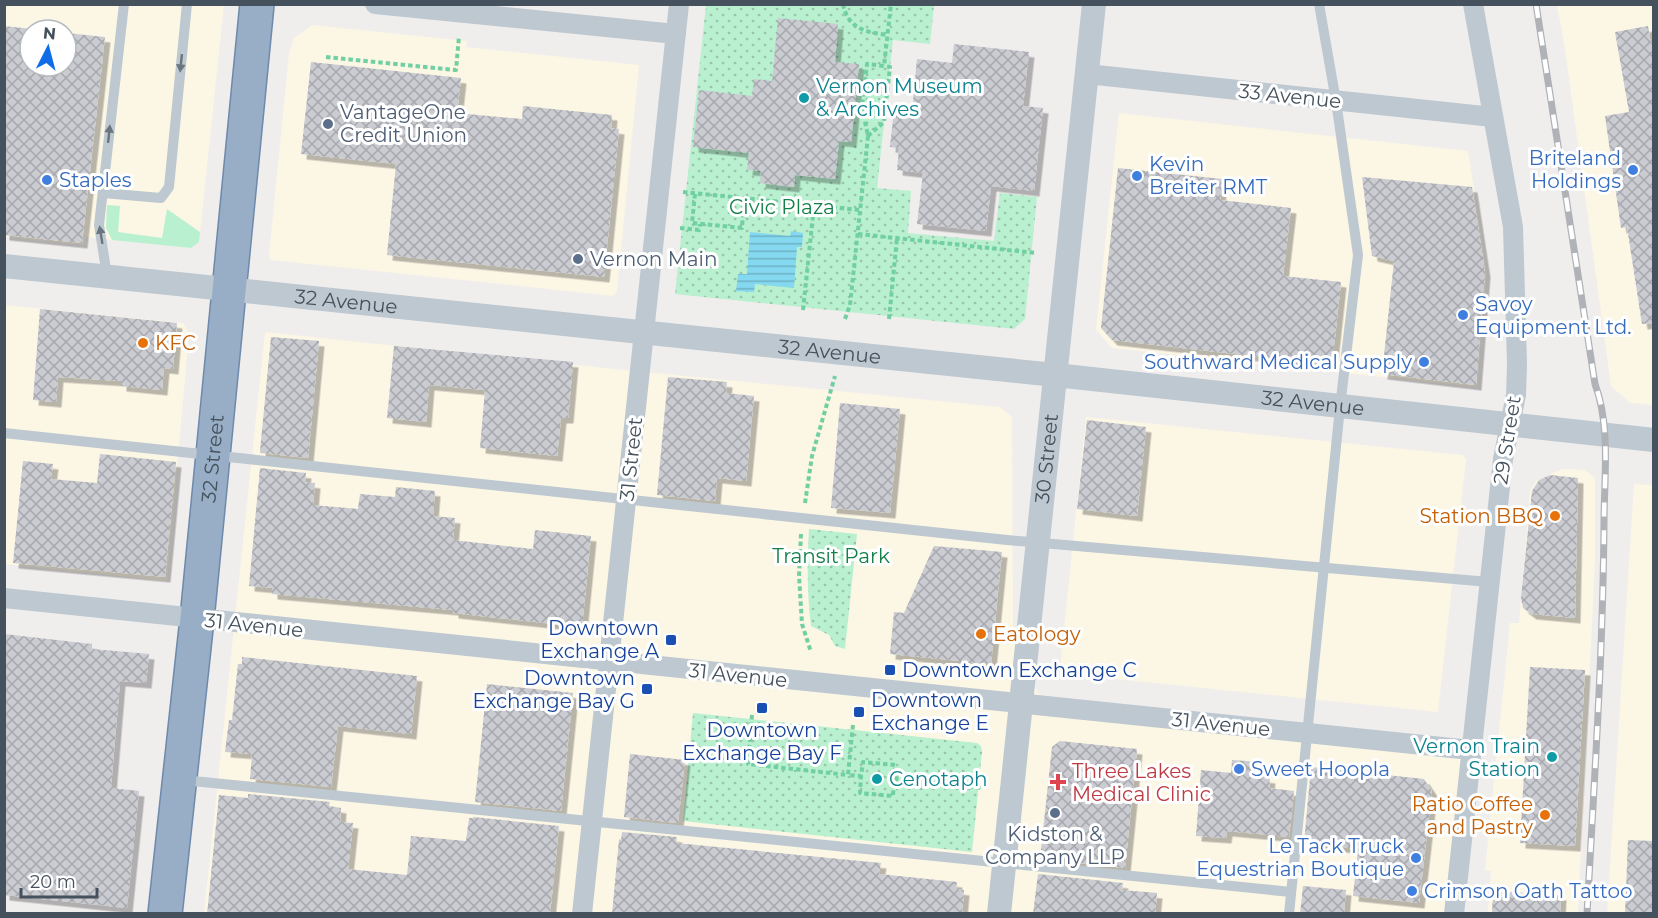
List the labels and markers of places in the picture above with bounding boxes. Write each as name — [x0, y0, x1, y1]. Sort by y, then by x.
place label: Vernon Museum & Archives — [816, 74, 983, 121]
marker: Vernon Museum & Archives — [797, 91, 811, 105]
place label: VantageOne Credit Union — [340, 100, 467, 147]
marker: VantageOne Credit Union — [321, 117, 335, 131]
place label: Briteland Holdings — [1529, 146, 1621, 193]
place label: Kevin Breiter RMT — [1149, 152, 1268, 199]
marker: Briteland Holdings — [1626, 163, 1640, 177]
place label: Staples — [59, 168, 132, 192]
marker: Kevin Breiter RMT — [1130, 169, 1144, 183]
marker: Staples — [40, 173, 54, 187]
place label: Vernon Main — [590, 247, 717, 271]
marker: Vernon Main — [571, 252, 585, 266]
place label: Savoy Equipment Ltd. — [1475, 292, 1632, 339]
marker: Savoy Equipment Ltd. — [1456, 308, 1470, 322]
place label: KFC — [155, 331, 196, 355]
marker: KFC — [136, 336, 150, 350]
place label: Southward Medical Supply — [1144, 350, 1412, 374]
marker: Southward Medical Supply — [1417, 355, 1431, 369]
place label: Station BBQ — [1419, 504, 1543, 528]
marker: Station BBQ — [1548, 509, 1562, 523]
place label: Downtown Exchange A — [540, 616, 660, 663]
place label: Eatology — [993, 622, 1081, 646]
marker: Eatology — [974, 627, 988, 641]
marker: Downtown Exchange A — [664, 633, 678, 647]
place label: Downtown Exchange C — [902, 658, 1137, 682]
marker: Downtown Exchange C — [883, 663, 897, 677]
place label: Downtown Exchange Bay G — [473, 666, 635, 713]
marker: Downtown Exchange Bay G — [640, 682, 654, 696]
place label: Downtown Exchange E — [871, 688, 989, 735]
marker: Downtown Exchange Bay F — [755, 701, 769, 715]
marker: Downtown Exchange E — [852, 705, 866, 719]
place label: Downtown Exchange Bay F — [682, 718, 842, 765]
place label: Vernon Train Station — [1413, 734, 1540, 781]
marker: Vernon Train Station — [1545, 750, 1559, 764]
place label: Sweet Hoopla — [1251, 757, 1390, 781]
place label: Three Lakes Medical Clinic — [1072, 759, 1211, 806]
marker: Sweet Hoopla — [1232, 762, 1246, 776]
place label: Cenotaph — [889, 767, 987, 791]
marker: Cenotaph — [870, 772, 884, 786]
marker: Three Lakes Medical Clinic — [1049, 773, 1067, 791]
place label: Ratio Coffee and Pastry — [1412, 792, 1533, 839]
marker: Kidston & Company LLP — [1048, 806, 1062, 820]
marker: Ratio Coffee and Pastry — [1538, 808, 1552, 822]
place label: Kidston & Company LLP — [985, 822, 1125, 869]
place label: Le Tack Truck Equestrian Boutique — [1196, 834, 1404, 881]
marker: Le Tack Truck Equestrian Boutique — [1409, 851, 1423, 865]
place label: Crimson Oath Tattoo — [1424, 879, 1633, 903]
marker: Crimson Oath Tattoo — [1405, 884, 1419, 898]

